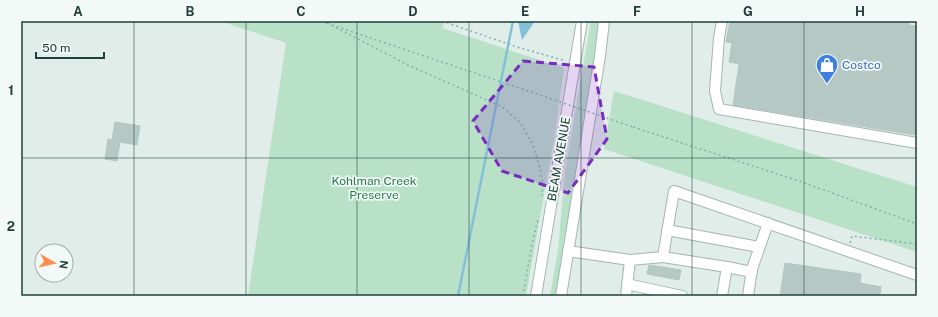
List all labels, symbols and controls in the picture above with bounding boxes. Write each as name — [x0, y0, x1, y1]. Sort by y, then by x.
text: A — [73, 4, 83, 19]
text: B — [186, 4, 195, 19]
text: C — [296, 4, 306, 19]
text: D — [408, 4, 418, 19]
text: E — [521, 4, 529, 19]
text: F — [633, 4, 641, 19]
text: G — [743, 4, 753, 19]
text: H — [855, 4, 865, 19]
scale bar — [36, 34, 104, 60]
text: 50 m — [42, 41, 70, 55]
shop icon: Costco — [814, 52, 840, 85]
place label: Costco — [842, 58, 881, 72]
text: 1 — [8, 83, 14, 98]
street label: BEAM AVENUE — [545, 116, 573, 202]
park label: Kohlman Creek Preserve — [331, 174, 417, 202]
text: 2 — [7, 219, 15, 234]
north arrow — [34, 243, 74, 283]
text: N — [57, 259, 70, 270]

